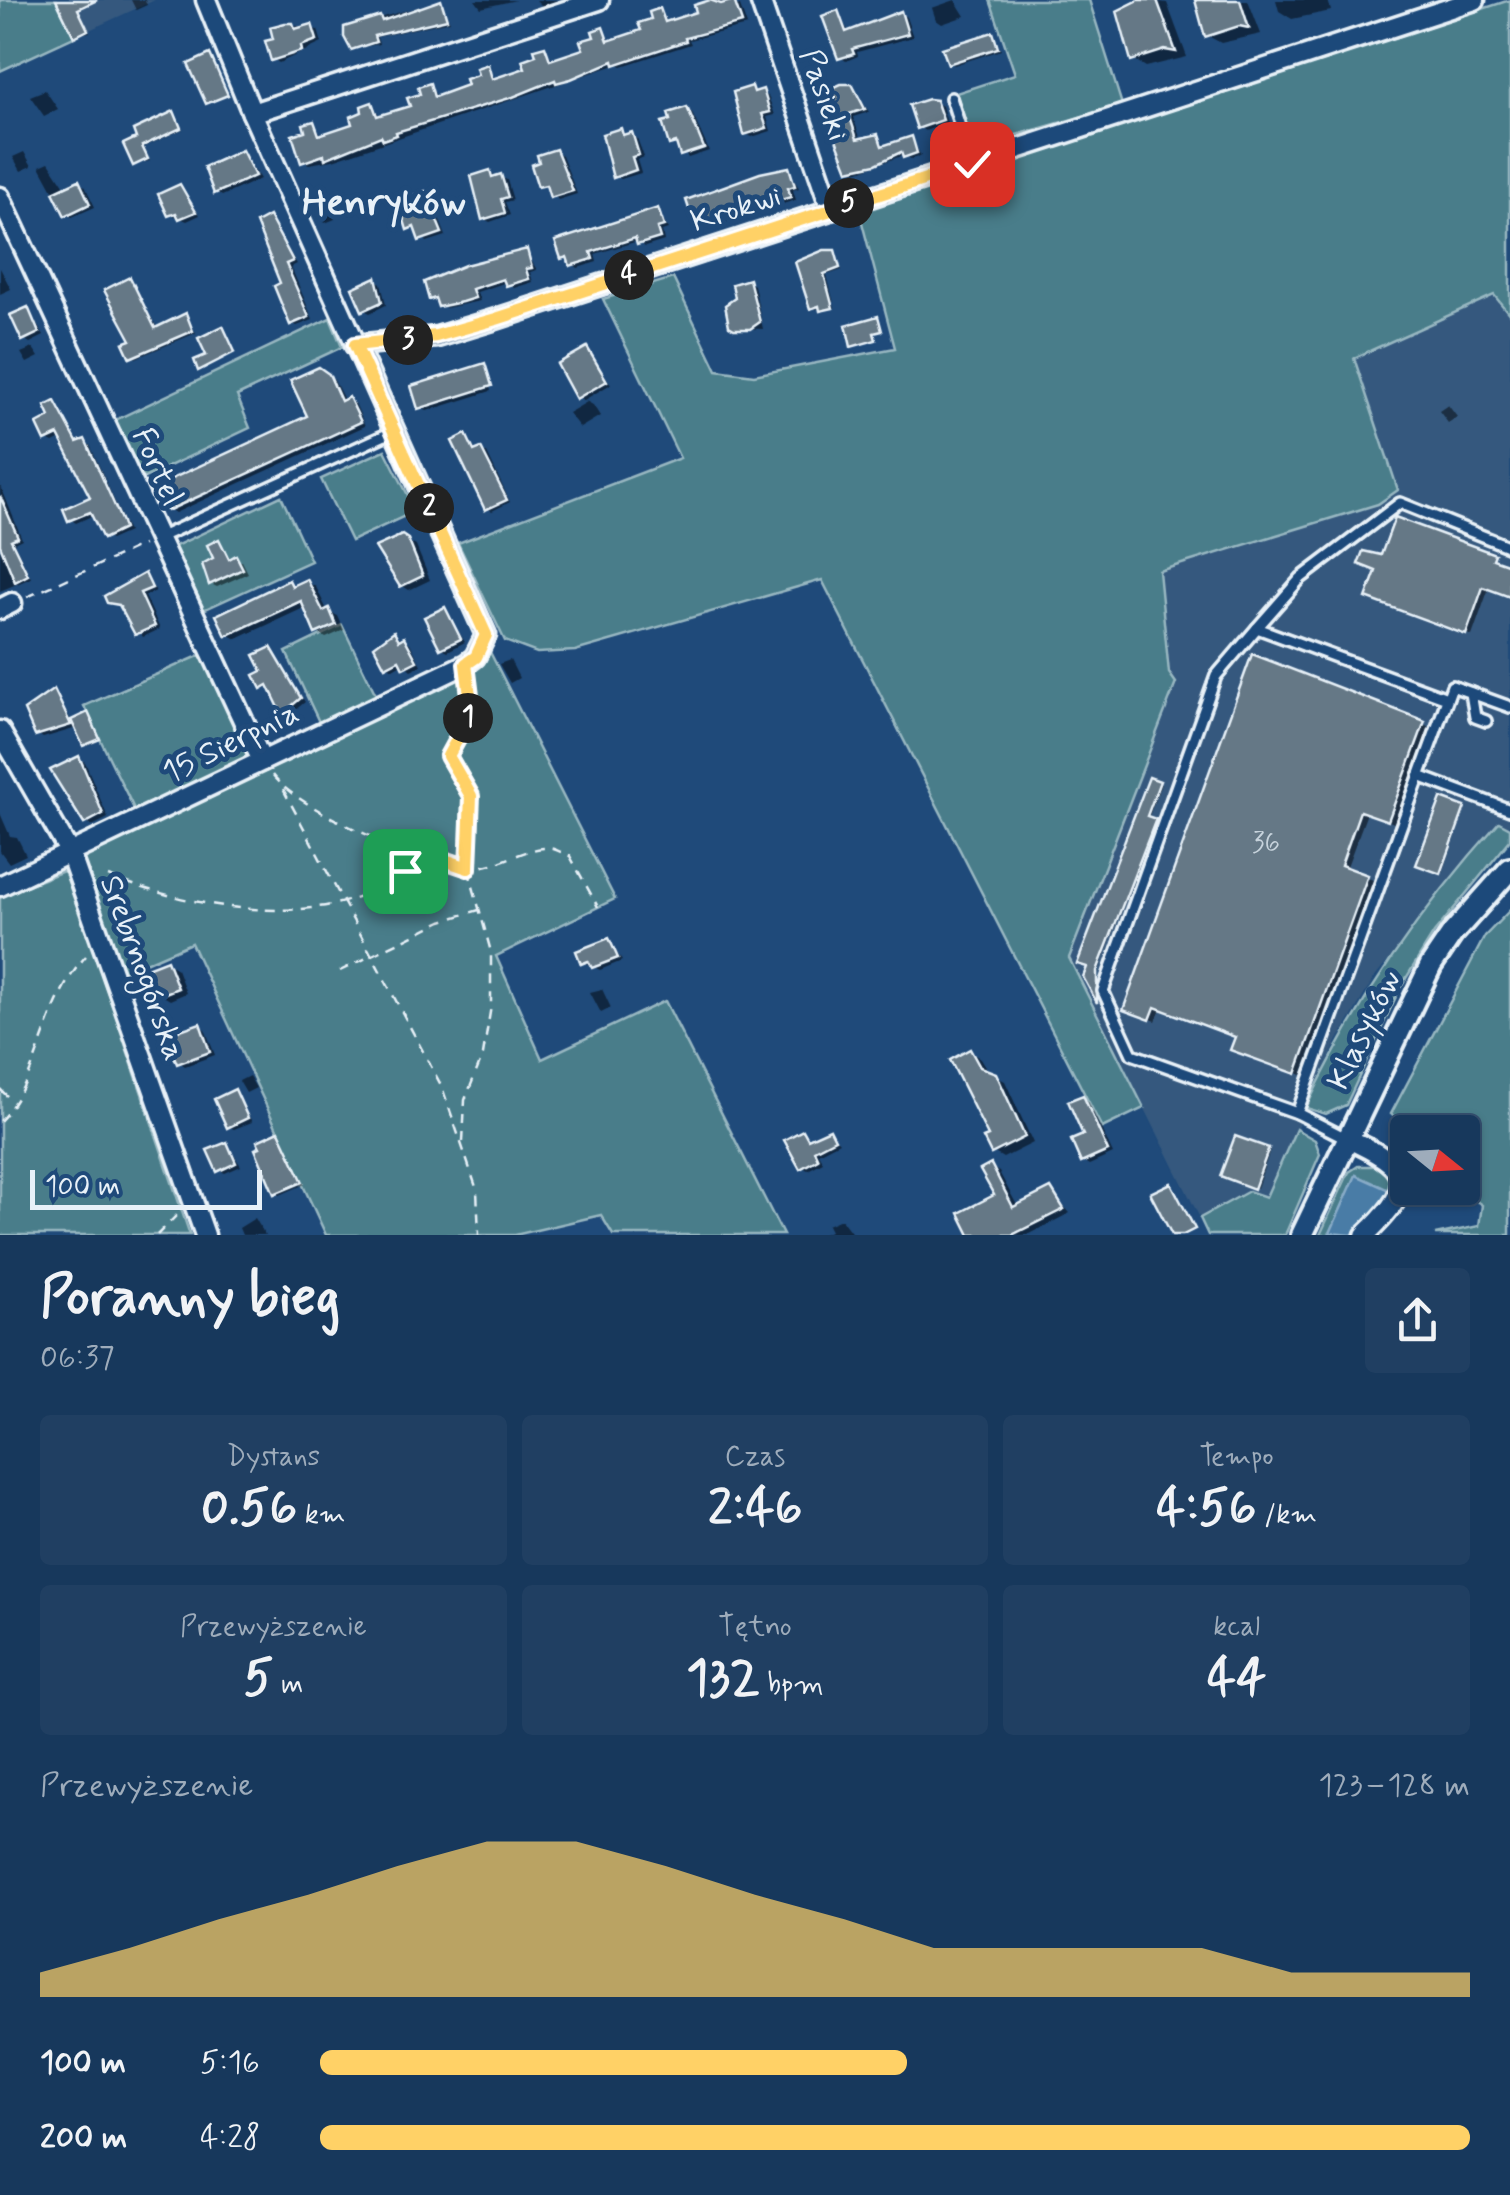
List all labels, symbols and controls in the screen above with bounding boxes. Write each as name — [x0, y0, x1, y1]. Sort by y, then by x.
street label: Pasieki — [789, 44, 859, 146]
pin — [930, 122, 1015, 207]
icon: check — [945, 137, 1000, 192]
street label: Krokwi — [686, 175, 786, 243]
pin: 5 — [824, 178, 874, 228]
district label: Henryków — [302, 179, 466, 228]
text: 5 — [841, 184, 857, 221]
pin: 4 — [604, 250, 654, 300]
text: 4 — [621, 256, 637, 293]
pin: 3 — [383, 315, 433, 365]
text: 3 — [402, 321, 414, 358]
street label: Fortel — [121, 421, 193, 513]
pin: 2 — [404, 483, 454, 533]
text: 2 — [422, 489, 436, 526]
street label: 15 Sierpnia — [156, 692, 306, 794]
pin: 1 — [443, 693, 493, 743]
text: 1 — [462, 699, 474, 736]
house number: 36 — [1252, 825, 1280, 862]
pin — [363, 829, 448, 914]
icon: arrive — [378, 844, 433, 899]
street label: Srebrnogórska — [87, 870, 195, 1067]
street label: Klasyków — [1318, 963, 1412, 1097]
north arrow — [1390, 1115, 1480, 1205]
map controls — [1390, 1115, 1480, 1205]
scale bar — [30, 1165, 262, 1210]
text: 100 m — [45, 1169, 120, 1206]
text: Poranny bieg — [40, 1263, 340, 1335]
button: share — [1365, 1268, 1470, 1373]
text: 06:37 — [40, 1337, 115, 1379]
text: Dystans — [227, 1439, 320, 1476]
text: Czas — [725, 1439, 785, 1476]
text: Tempo — [1200, 1439, 1274, 1476]
text: 0.56 — [201, 1476, 297, 1542]
text: 2:46 — [708, 1476, 802, 1542]
text: 4:56 — [1156, 1476, 1256, 1542]
text: km — [297, 1497, 346, 1534]
text: /km — [1256, 1497, 1317, 1534]
text: Przewyższenie — [180, 1609, 367, 1646]
text: Tętno — [718, 1609, 792, 1646]
text: kcal — [1213, 1609, 1260, 1646]
text: 5 — [243, 1646, 273, 1712]
text: 132 — [686, 1646, 760, 1712]
text: 44 — [1207, 1646, 1266, 1712]
text: m — [273, 1667, 303, 1704]
text: bpm — [760, 1667, 824, 1704]
text: Przewyższenie — [40, 1765, 253, 1807]
text: 123–128 m — [1319, 1765, 1470, 1807]
text: 100 m — [40, 2042, 126, 2084]
text: 5:16 — [200, 2042, 260, 2084]
text: 200 m — [40, 2117, 127, 2159]
text: 4:28 — [200, 2117, 260, 2159]

